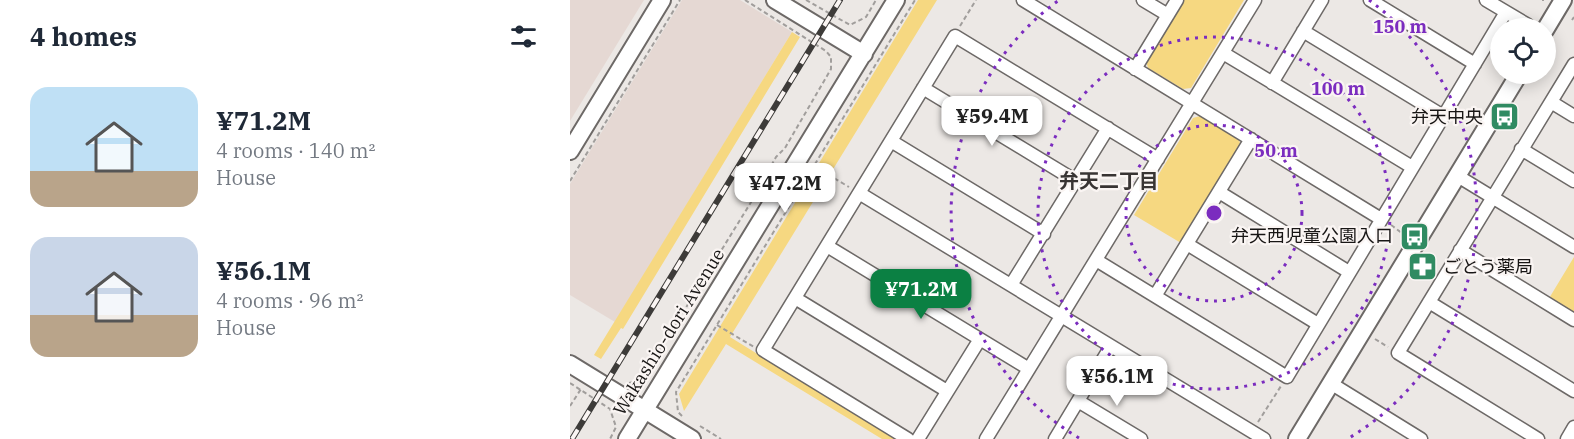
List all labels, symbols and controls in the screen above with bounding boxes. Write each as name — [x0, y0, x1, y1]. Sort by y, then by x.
text: 150 m — [1373, 15, 1428, 38]
map controls — [1490, 18, 1556, 84]
button: locate — [1490, 18, 1556, 84]
text: 4 homes — [30, 19, 137, 53]
icon: filters — [507, 20, 540, 53]
text: 100 m — [1311, 77, 1366, 100]
pin: ¥59.4M — [943, 96, 1041, 147]
bus stop icon: 弁天中央 — [1488, 101, 1520, 133]
text: ¥59.4M — [955, 102, 1029, 129]
text: ¥71.2M — [216, 103, 311, 137]
place label: 弁天中央 — [1411, 105, 1483, 128]
icon: home — [78, 111, 150, 183]
text: 4 rooms · 140 m² — [216, 137, 375, 164]
text: 50 m — [1254, 139, 1298, 162]
pin: ¥47.2M — [736, 163, 834, 214]
text: House — [216, 164, 276, 191]
district label: 弁天二丁目 — [1059, 167, 1159, 194]
text: ¥47.2M — [748, 169, 822, 196]
centre of rings — [1204, 203, 1224, 223]
bus stop icon: 弁天西児童公園入口 — [1398, 220, 1430, 252]
place label: 弁天西児童公園入口 — [1231, 224, 1393, 247]
street label: Wakashio-dori Avenue — [608, 244, 729, 419]
pharmacy icon: ごとう薬局 — [1406, 251, 1438, 283]
text: ¥56.1M — [216, 253, 311, 287]
place label: ごとう薬局 — [1443, 255, 1533, 278]
icon: home — [78, 261, 150, 333]
pin: ¥71.2M — [872, 269, 970, 320]
text: ¥71.2M — [884, 275, 958, 302]
text: 4 rooms · 96 m² — [216, 287, 363, 314]
text: House — [216, 314, 276, 341]
pin: ¥56.1M — [1068, 356, 1166, 407]
text: ¥56.1M — [1080, 362, 1154, 389]

